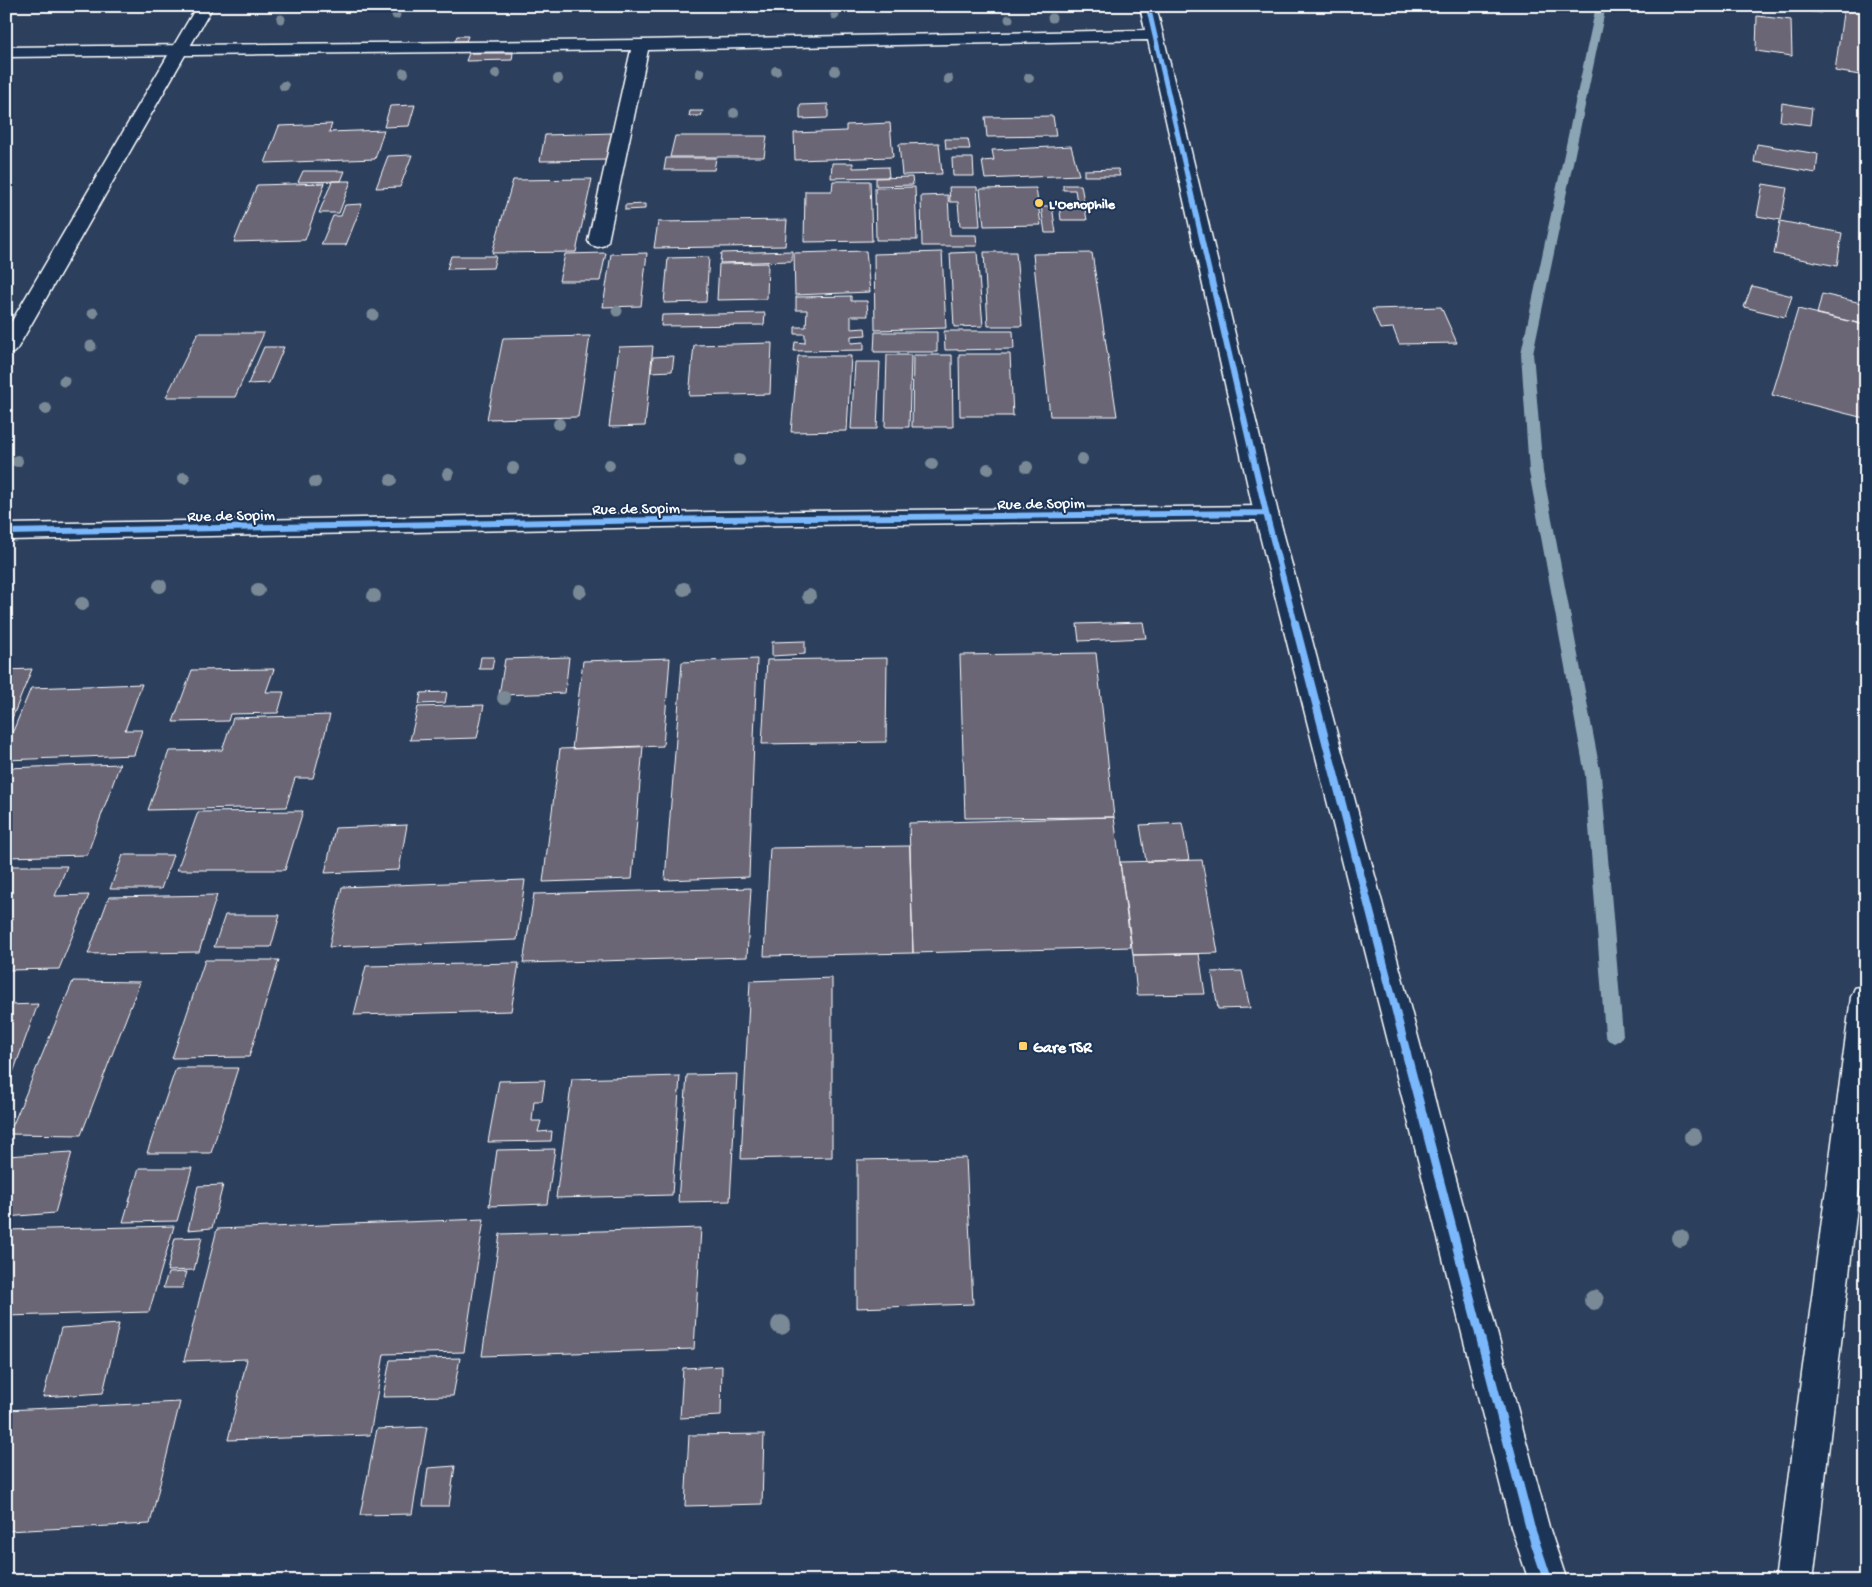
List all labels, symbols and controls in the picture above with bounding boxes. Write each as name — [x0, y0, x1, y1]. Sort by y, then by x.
marker: L'Oenophile — [1033, 197, 1045, 209]
place label: L'Oenophile — [1049, 197, 1116, 214]
street label: Rue de Sopim — [997, 495, 1086, 516]
street label: Rue de Sopim — [592, 500, 681, 521]
street label: Rue de Sopim — [187, 507, 276, 528]
marker: Gare TSR — [1017, 1040, 1029, 1052]
place label: Gare TSR — [1033, 1040, 1093, 1059]

